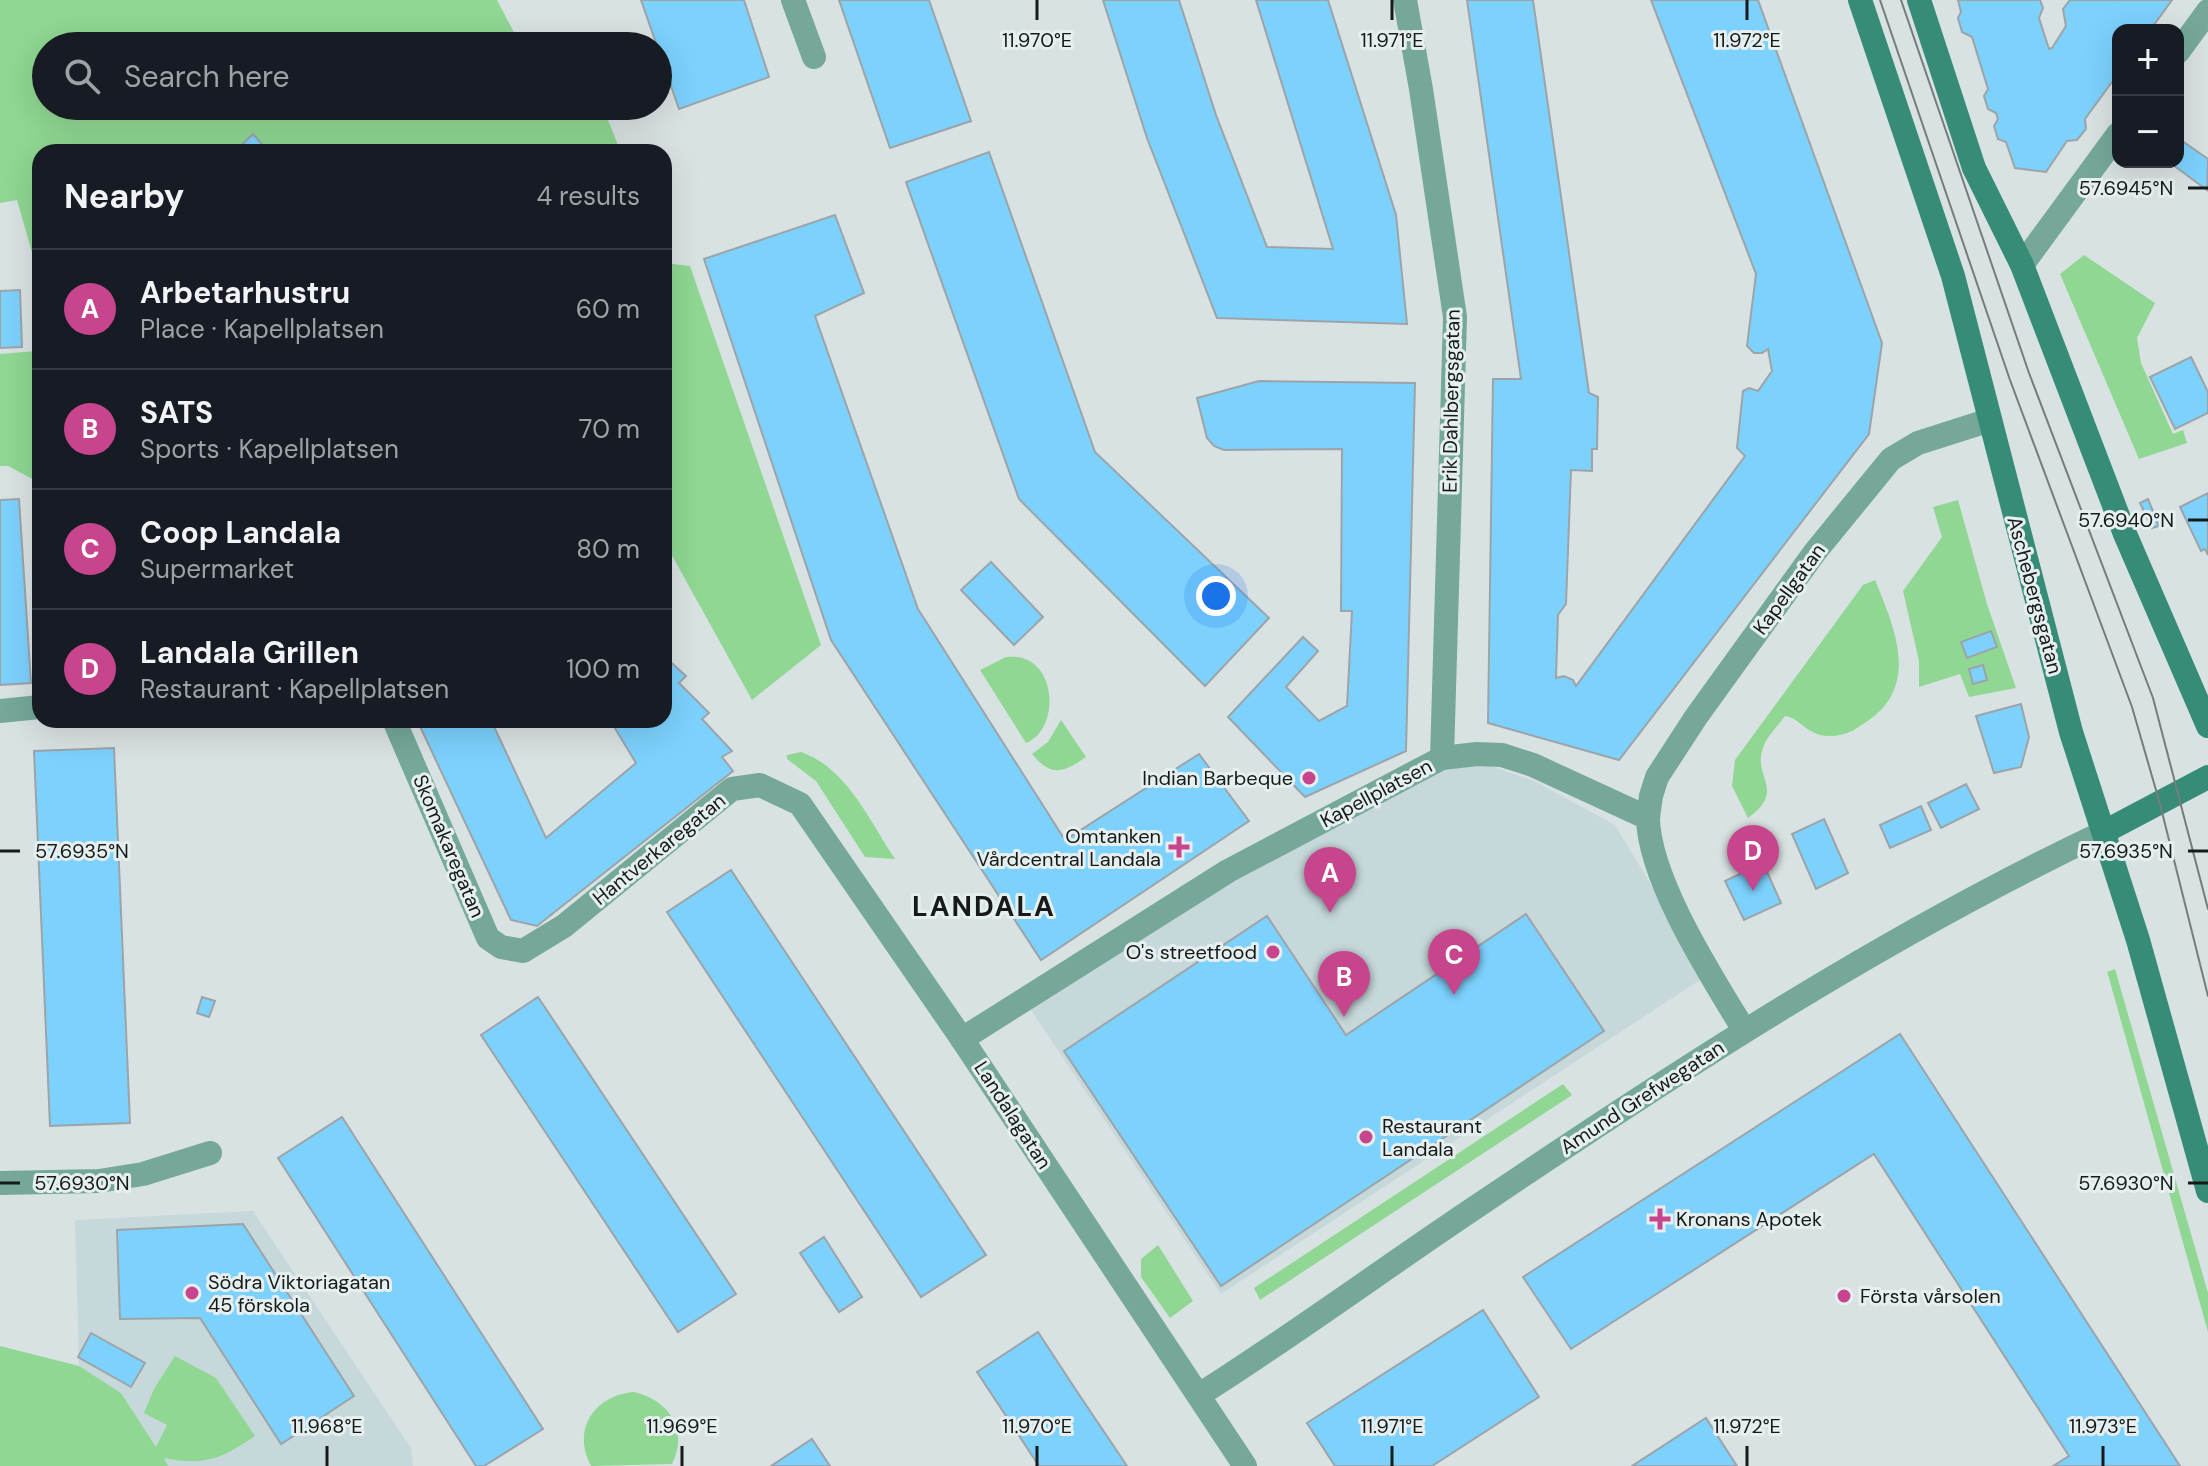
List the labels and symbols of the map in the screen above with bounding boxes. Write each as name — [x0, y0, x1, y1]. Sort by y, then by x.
text: 11.970°E — [1002, 27, 1072, 53]
text: 11.971°E — [1360, 27, 1424, 53]
text: 11.972°E — [1713, 27, 1781, 53]
text: 57.6945°N — [2079, 175, 2173, 201]
street label: Erik Dahlbergsgatan — [1436, 309, 1466, 493]
text: 57.6940°N — [2078, 507, 2174, 533]
street label: Aschebergsgatan — [2002, 513, 2068, 677]
street label: Kapellgatan — [1747, 538, 1831, 640]
your location — [1196, 576, 1236, 616]
street label: Kapellplatsen — [1315, 753, 1437, 833]
place label: Indian Barbeque — [1142, 765, 1293, 791]
marker: Indian Barbeque — [1300, 769, 1318, 787]
street label: Skomakaregatan — [407, 771, 491, 921]
street label: Hantverkaregatan — [587, 787, 731, 911]
place label: Omtanken Vårdcentral Landala — [976, 823, 1161, 872]
pin: D — [1727, 825, 1779, 891]
marker: Omtanken Vårdcentral Landala — [1168, 836, 1190, 858]
text: 57.6935°N — [35, 838, 129, 864]
text: 57.6935°N — [2079, 838, 2173, 864]
pin: A — [1304, 847, 1356, 913]
district label: LANDALA — [912, 888, 1056, 925]
pin: C — [1428, 929, 1480, 995]
place label: O's streetfood — [1126, 939, 1257, 965]
marker: O's streetfood — [1264, 943, 1282, 961]
pin: B — [1318, 951, 1370, 1017]
street label: Amund Grefwegatan — [1555, 1034, 1729, 1160]
street label: Landalagatan — [968, 1056, 1058, 1174]
place label: Restaurant Landala — [1382, 1113, 1482, 1162]
marker: Restaurant Landala — [1357, 1128, 1375, 1146]
text: 57.6930°N — [34, 1170, 130, 1196]
text: 57.6930°N — [2078, 1170, 2174, 1196]
place label: Kronans Apotek — [1676, 1206, 1822, 1232]
marker: Kronans Apotek — [1651, 1210, 1669, 1228]
place label: Södra Viktoriagatan 45 förskola — [208, 1269, 390, 1318]
place label: Första vårsolen — [1860, 1283, 2001, 1309]
marker: Södra Viktoriagatan 45 förskola — [183, 1284, 201, 1302]
marker: Första vårsolen — [1835, 1287, 1853, 1305]
text: 11.968°E — [291, 1413, 363, 1439]
text: 11.969°E — [646, 1413, 718, 1439]
text: 11.970°E — [1002, 1413, 1072, 1439]
text: 11.971°E — [1360, 1413, 1424, 1439]
text: 11.972°E — [1713, 1413, 1781, 1439]
text: 11.973°E — [2069, 1413, 2137, 1439]

